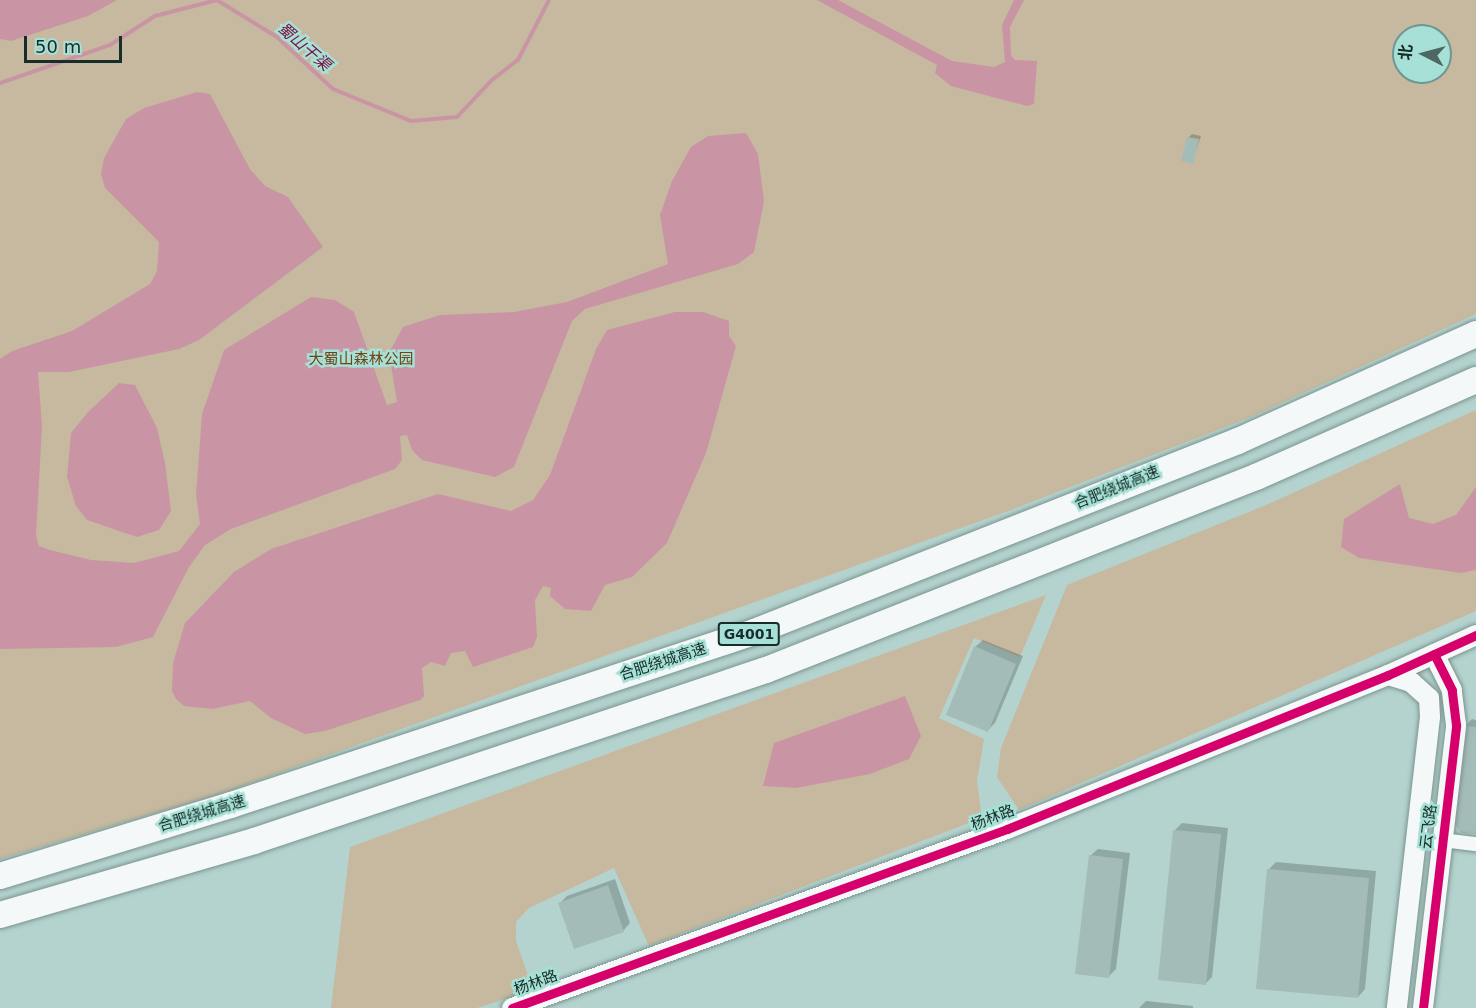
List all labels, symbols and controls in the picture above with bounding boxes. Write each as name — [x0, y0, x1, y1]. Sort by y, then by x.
water label: 蜀山干渠 — [274, 19, 334, 75]
scale bar — [27, 24, 124, 62]
north arrow — [1392, 24, 1452, 84]
text: 50 m — [35, 36, 81, 57]
text: 北 — [1395, 43, 1416, 61]
park label: 大蜀山森林公园 — [309, 351, 413, 369]
street label: 合肥绕城高速 — [1072, 463, 1162, 513]
road number: G4001 — [718, 623, 780, 645]
street label: 合肥绕城高速 — [617, 640, 709, 684]
street label: 合肥绕城高速 — [156, 792, 248, 836]
street label: 杨林路 — [969, 802, 1017, 834]
street label: 云飞路 — [1417, 804, 1441, 850]
street label: 杨林路 — [512, 967, 560, 999]

